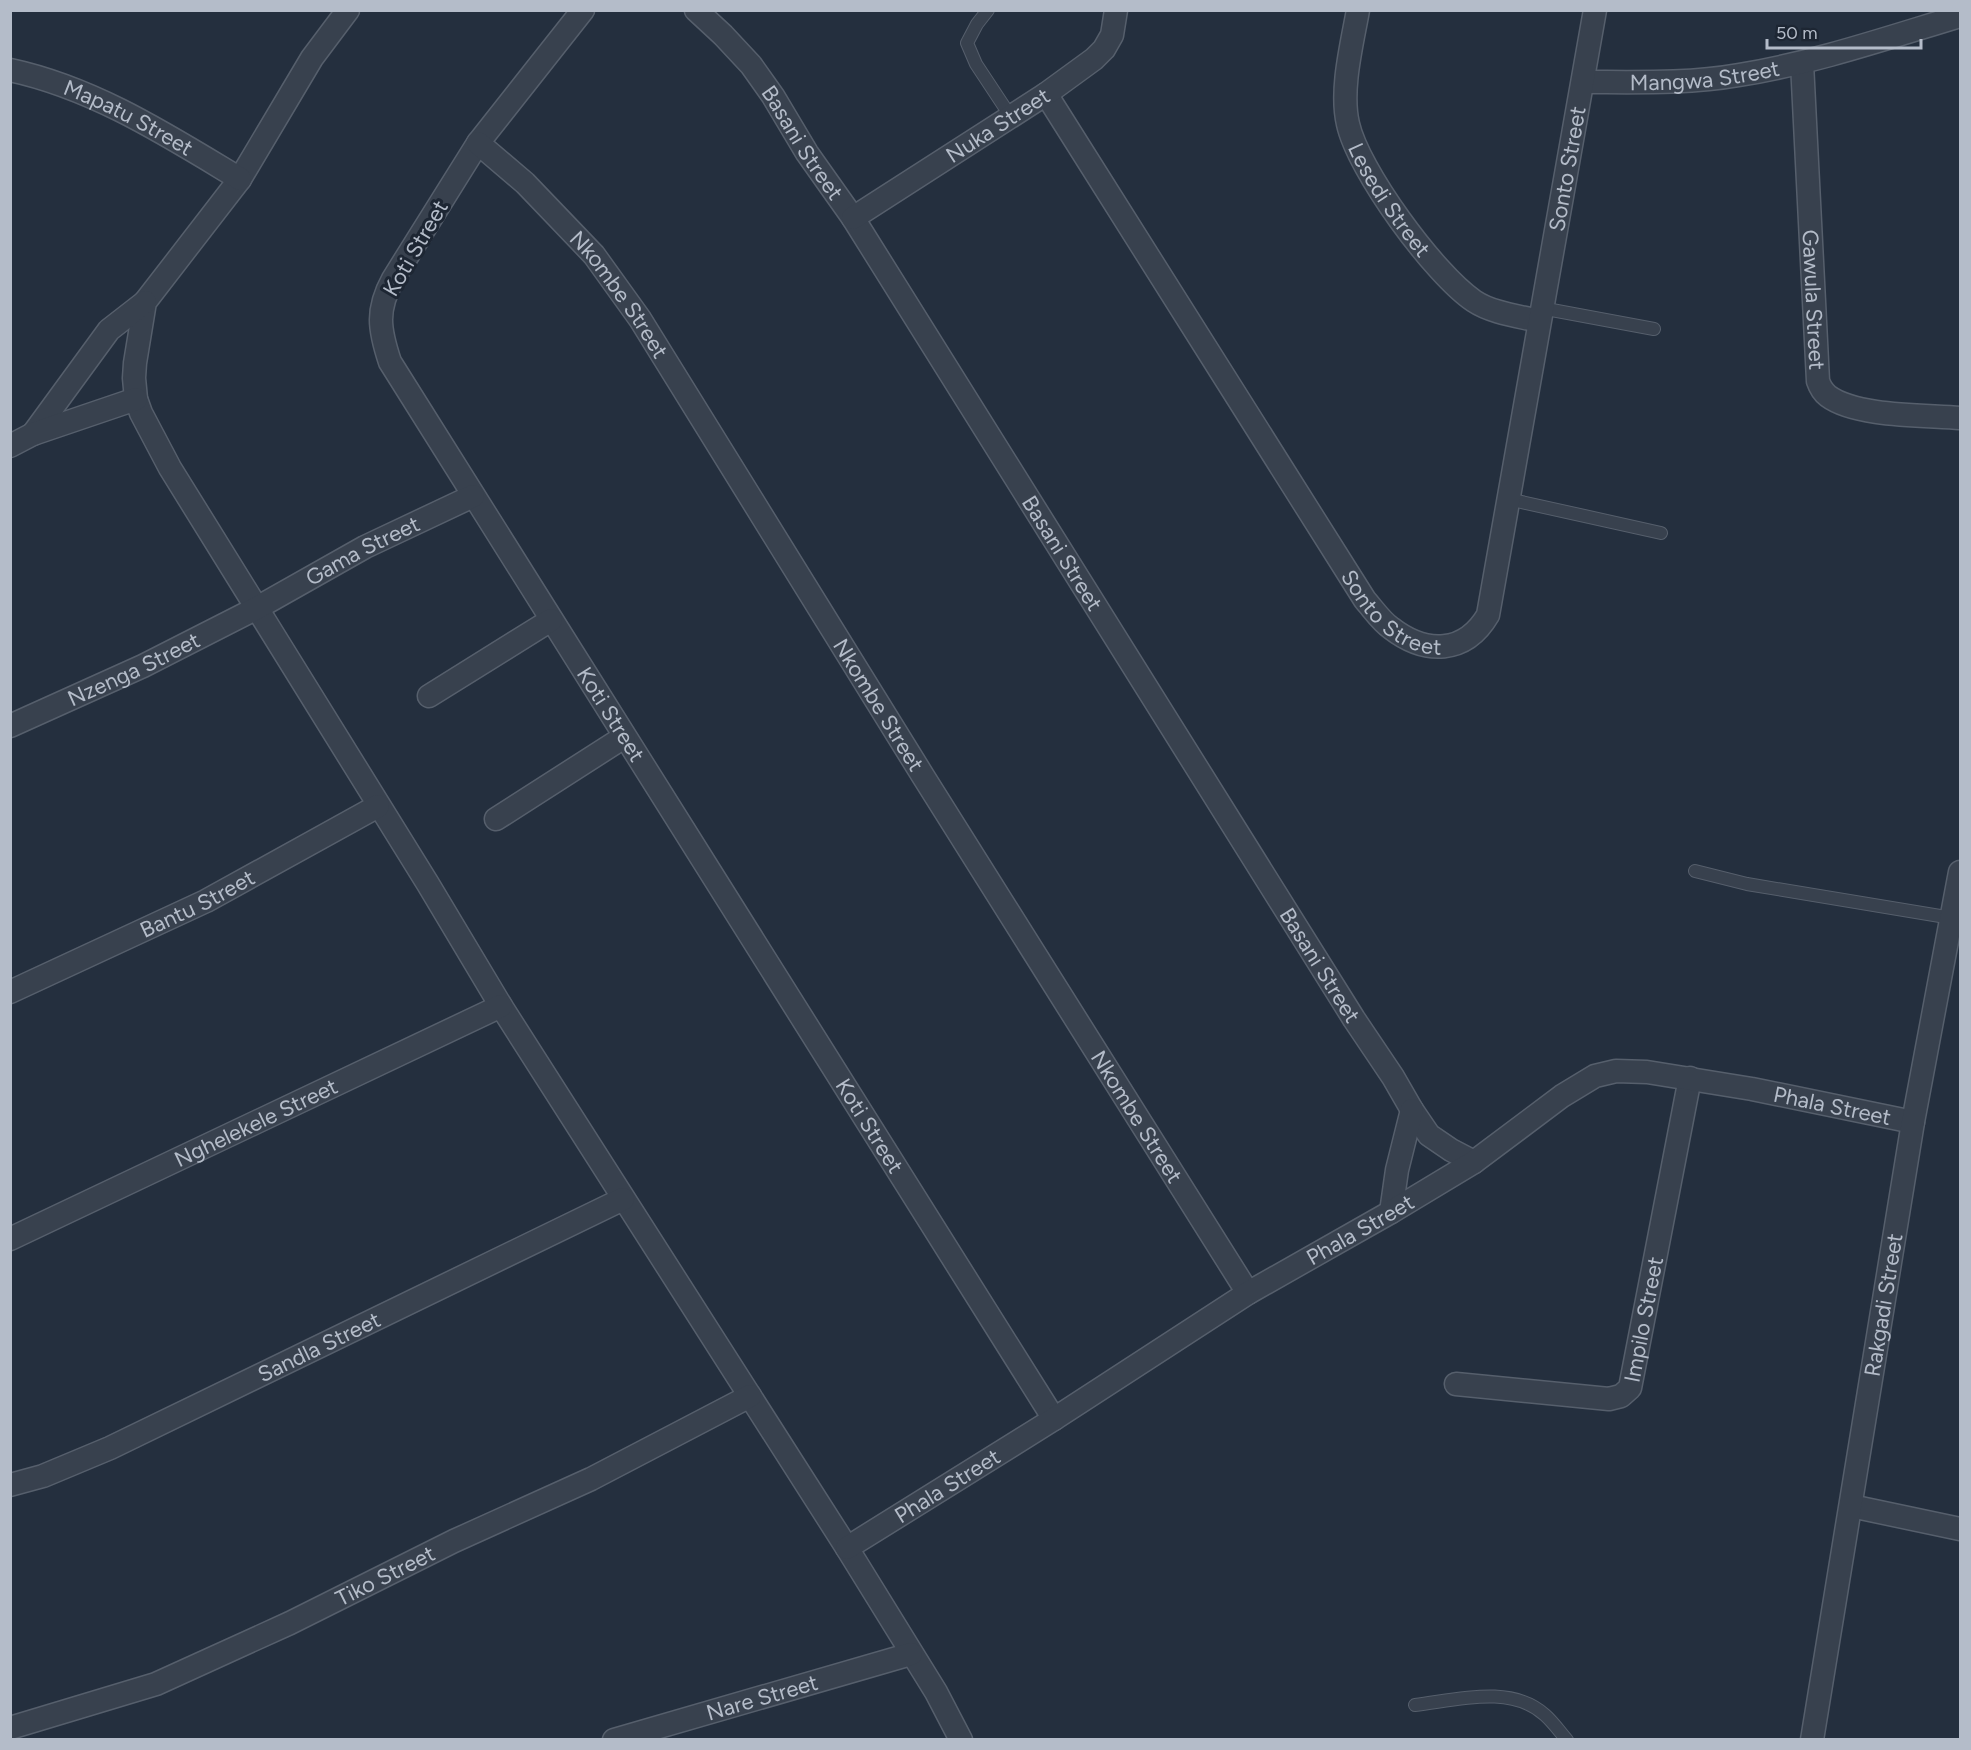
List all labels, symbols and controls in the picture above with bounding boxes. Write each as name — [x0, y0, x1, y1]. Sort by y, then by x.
scale bar — [1767, 12, 1922, 50]
text: 50 m — [1776, 22, 1818, 44]
street label: Mangwa Street — [1630, 55, 1782, 96]
street label: Mapatu Street — [60, 74, 198, 162]
street label: Basani Street — [756, 80, 849, 205]
street label: Nuka Street — [941, 82, 1055, 169]
street label: Sonto Street — [1543, 104, 1592, 234]
street label: Lesedi Street — [1342, 139, 1436, 263]
street label: Koti Street — [377, 195, 454, 301]
street label: Nkombe Street — [564, 225, 674, 363]
street label: Gawula Street — [1796, 229, 1830, 371]
street label: Basani Street — [1016, 491, 1108, 616]
street label: Gama Street — [301, 510, 424, 592]
street label: Sonto Street — [1335, 565, 1442, 661]
street label: Nzenga Street — [63, 626, 204, 712]
street label: Nkombe Street — [827, 634, 930, 776]
street label: Koti Street — [571, 662, 651, 767]
street label: Bantu Street — [136, 864, 259, 944]
street label: Basani Street — [1274, 903, 1366, 1028]
street label: Nkombe Street — [1085, 1046, 1188, 1188]
street label: Nghelekele Street — [170, 1073, 342, 1173]
street label: Koti Street — [830, 1074, 909, 1178]
street label: Phala Street — [1771, 1081, 1893, 1131]
street label: Phala Street — [1302, 1188, 1419, 1271]
street label: Rakgadi Street — [1859, 1231, 1909, 1378]
street label: Impilo Street — [1618, 1254, 1669, 1385]
street label: Sandla Street — [253, 1306, 385, 1388]
street label: Phala Street — [890, 1443, 1005, 1529]
street label: Tiko Street — [331, 1540, 439, 1612]
street label: Nare Street — [703, 1669, 821, 1727]

